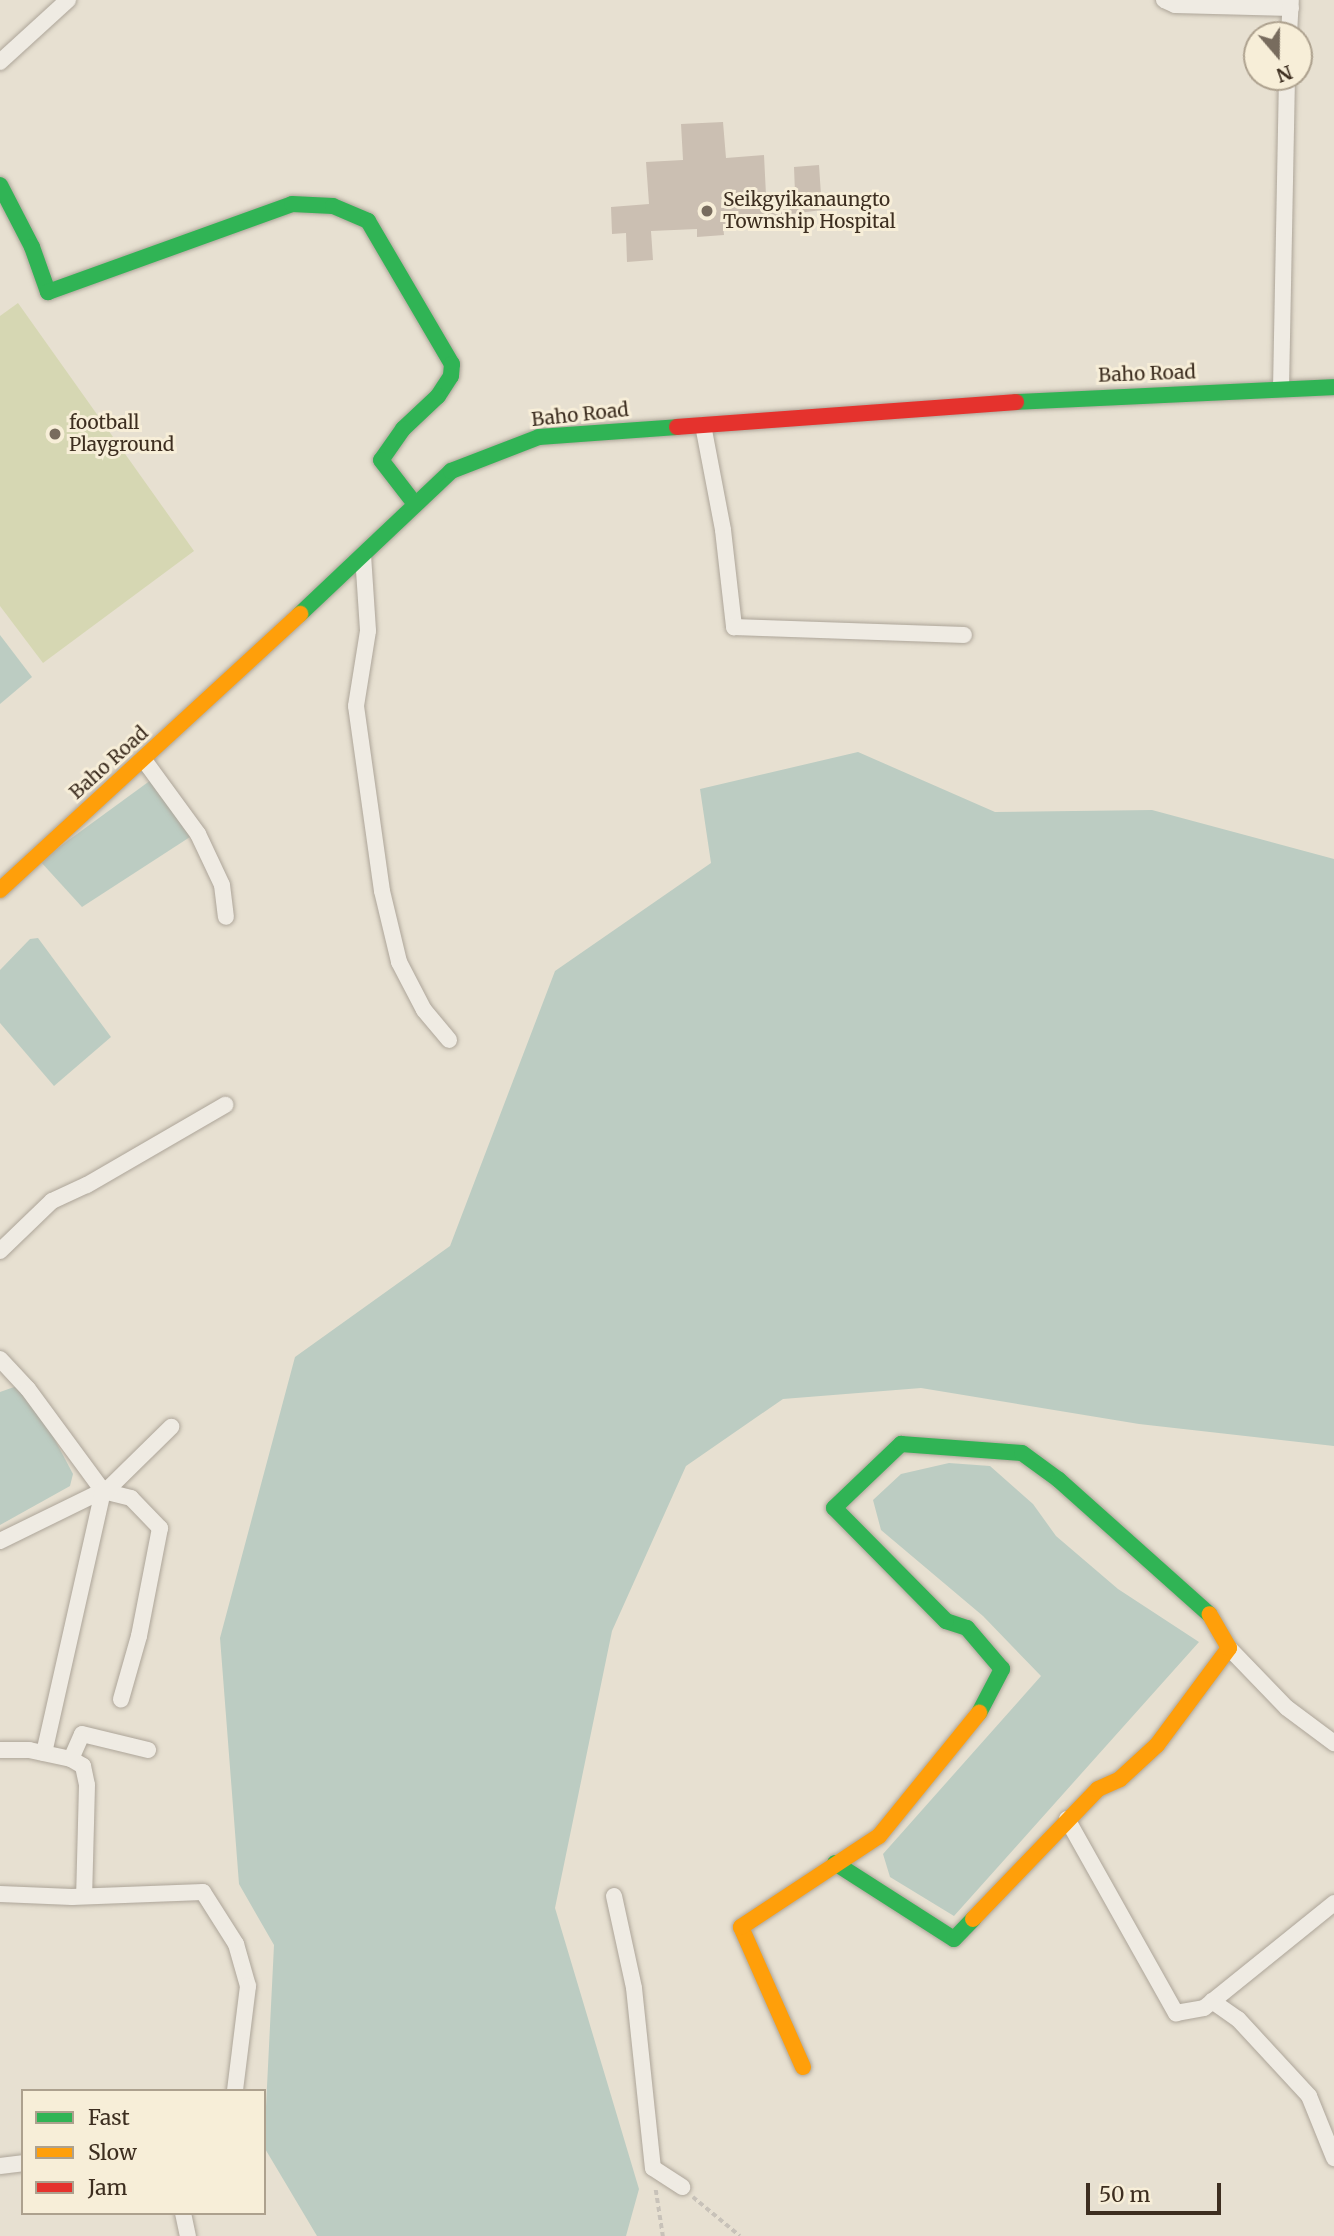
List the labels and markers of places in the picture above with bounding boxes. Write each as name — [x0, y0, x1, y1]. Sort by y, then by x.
place label: Seikgyikanaungto Township Hospital — [723, 189, 896, 233]
marker: Seikgyikanaungto Township Hospital — [697, 201, 717, 221]
place label: football Playground — [69, 412, 174, 456]
marker: football Playground — [47, 426, 63, 442]

